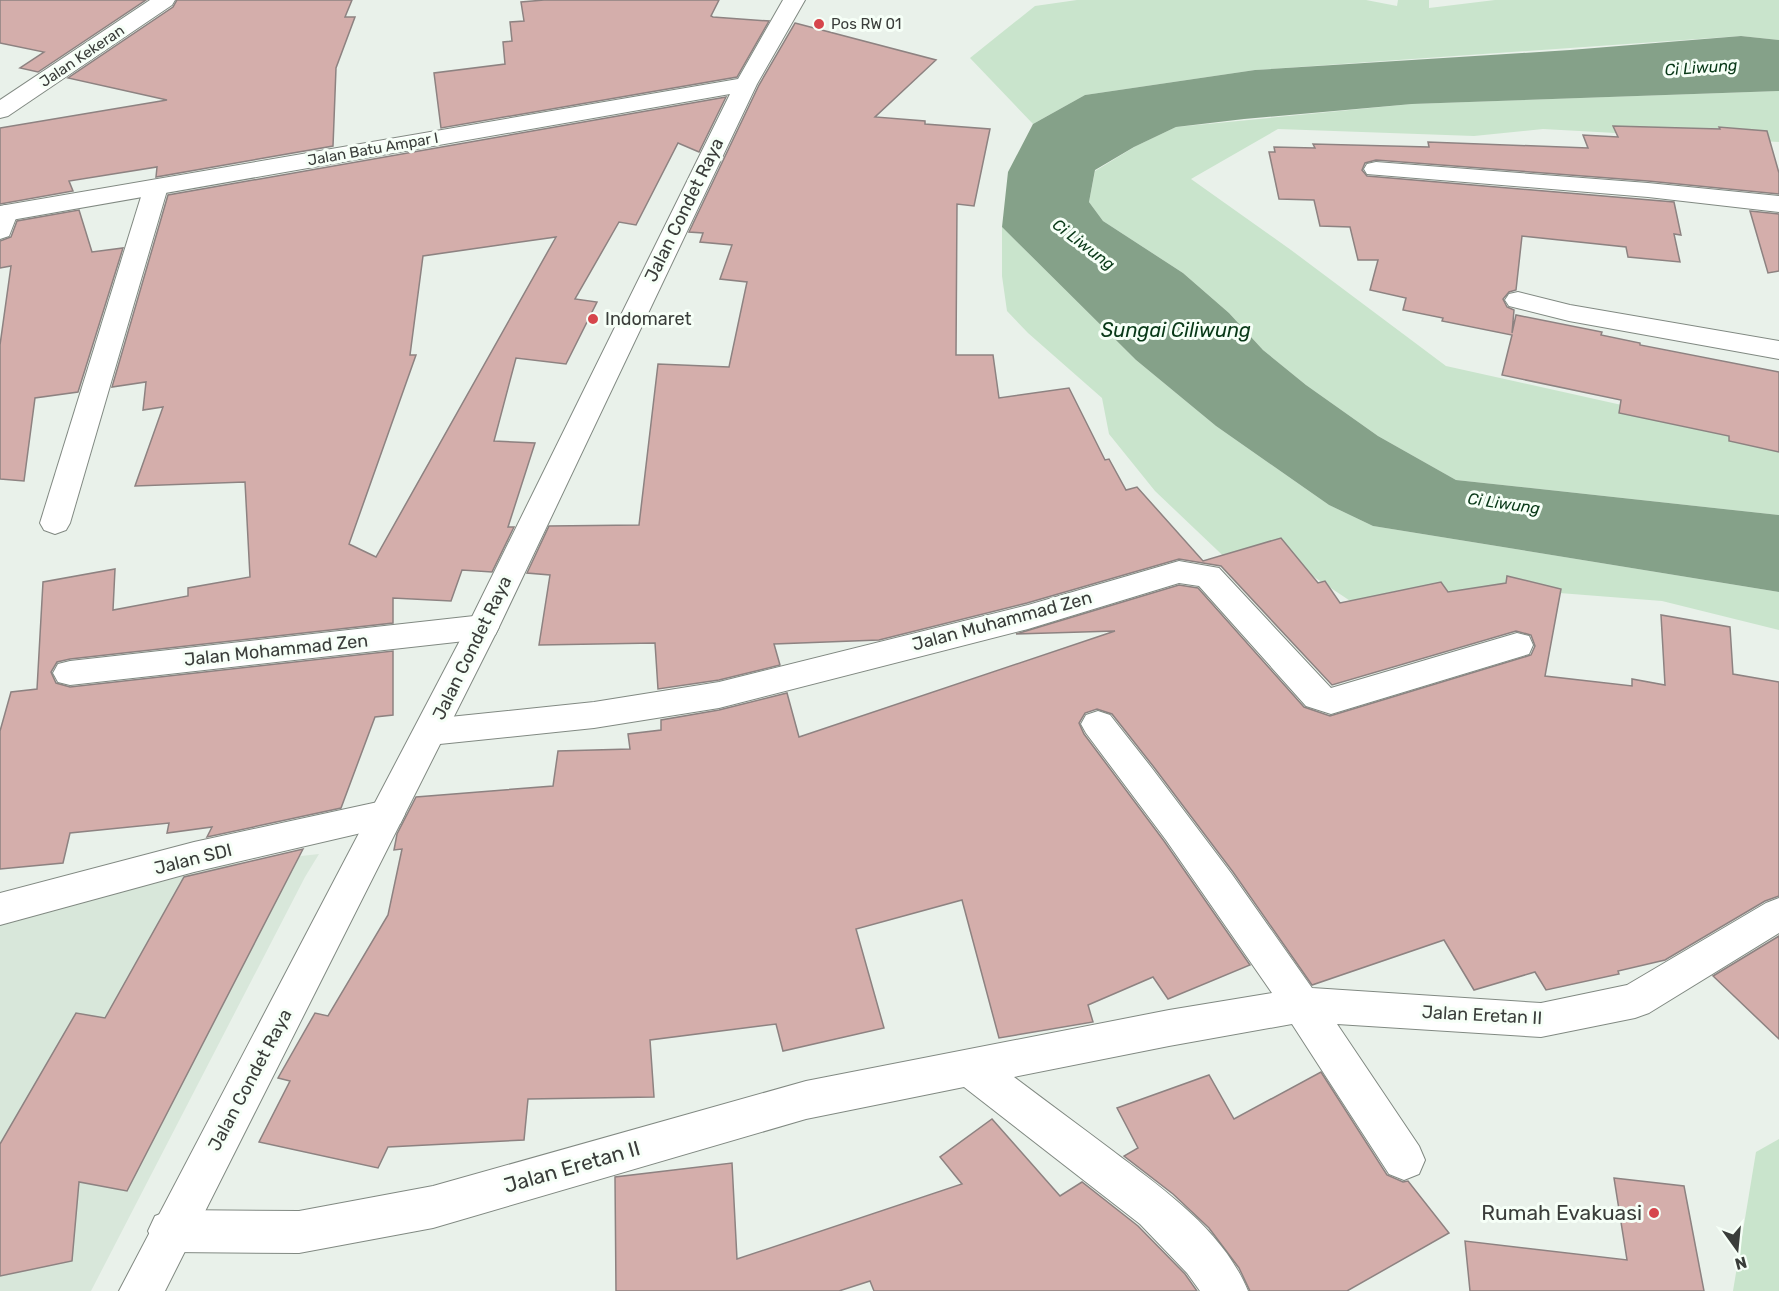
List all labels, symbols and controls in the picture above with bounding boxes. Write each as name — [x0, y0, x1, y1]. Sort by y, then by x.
place label: Pos RW 01 — [831, 15, 902, 33]
marker: Pos RW 01 — [812, 17, 826, 31]
street label: Jalan Kekeran — [36, 21, 128, 91]
water label: Ci Liwung — [1664, 55, 1739, 80]
street label: Jalan Batu Ampar I — [306, 129, 440, 169]
street label: Jalan Condet Raya — [640, 134, 728, 286]
water label: Ci Liwung — [1049, 215, 1119, 274]
place label: Indomaret — [605, 308, 692, 330]
marker: Indomaret — [586, 312, 600, 326]
water label: Sungai Ciliwung — [1101, 318, 1251, 342]
water label: Ci Liwung — [1466, 489, 1542, 518]
street label: Jalan Condet Raya — [428, 572, 516, 724]
street label: Jalan Muhammad Zen — [910, 586, 1094, 656]
street label: Jalan Mohammad Zen — [183, 629, 369, 671]
street label: Jalan SDI — [152, 839, 234, 879]
street label: Jalan Eretan II — [1421, 1001, 1543, 1029]
street label: Jalan Condet Raya — [203, 1005, 297, 1155]
street label: Jalan Eretan II — [501, 1135, 643, 1198]
place label: Rumah Evakuasi — [1481, 1200, 1642, 1225]
marker: Rumah Evakuasi — [1647, 1206, 1661, 1220]
north arrow — [1707, 1219, 1767, 1279]
text: N — [1733, 1252, 1749, 1274]

